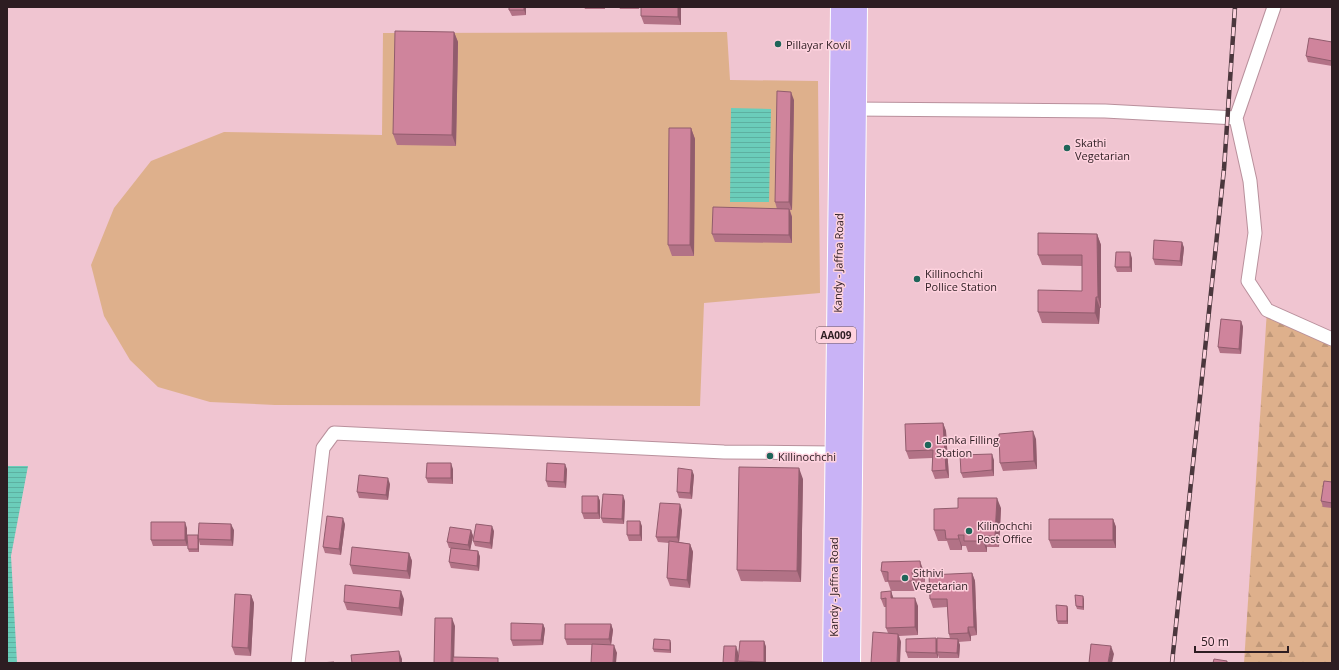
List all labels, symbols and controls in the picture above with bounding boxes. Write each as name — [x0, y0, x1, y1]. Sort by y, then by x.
place label: Pillayar Kovil — [786, 37, 850, 52]
marker: Pillayar Kovil — [773, 39, 783, 49]
place label: Skathi Vegetarian — [1075, 135, 1130, 163]
marker: Skathi Vegetarian — [1062, 143, 1072, 153]
street label: Kandy - Jaffna Road — [830, 213, 846, 313]
place label: Killinochchi Pollice Station — [925, 266, 997, 294]
marker: Killinochchi Pollice Station — [912, 274, 922, 284]
road number: AA009 — [816, 327, 856, 343]
place label: Lanka Filling Station — [936, 432, 999, 460]
marker: Lanka Filling Station — [923, 440, 933, 450]
place label: Killinochchi — [778, 449, 836, 464]
marker: Killinochchi — [765, 451, 775, 461]
place label: Kilinochchi Post Office — [977, 518, 1032, 546]
marker: Kilinochchi Post Office — [964, 526, 974, 536]
street label: Kandy - Jaffna Road — [826, 537, 841, 637]
place label: Sithivi Vegetarian — [913, 565, 968, 593]
marker: Sithivi Vegetarian — [900, 573, 910, 583]
scale bar — [1195, 628, 1288, 654]
text: 50 m — [1201, 633, 1229, 650]

